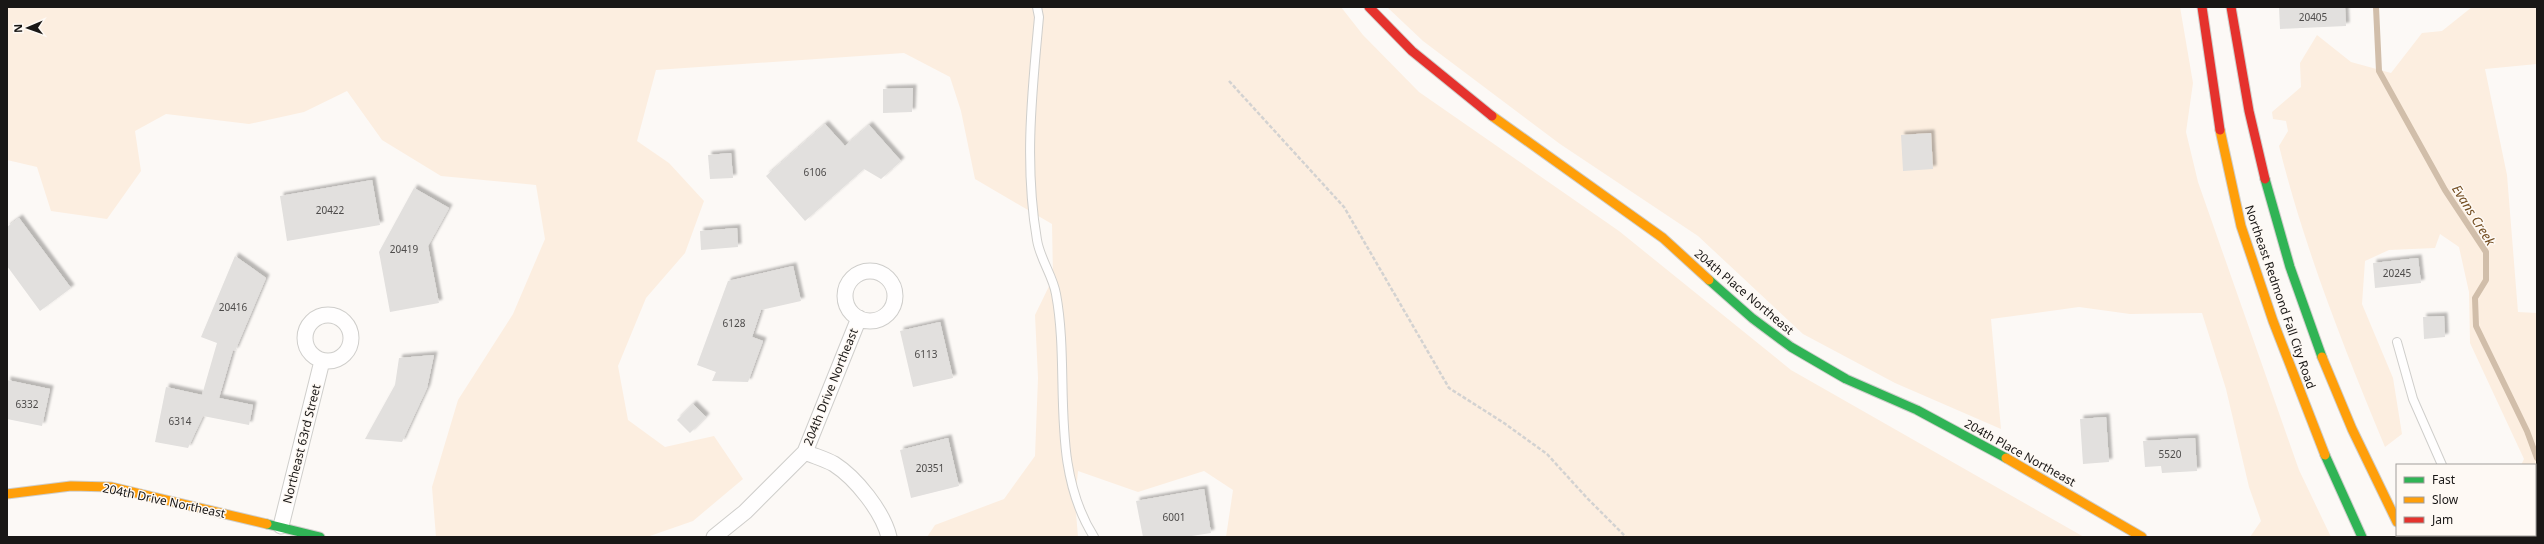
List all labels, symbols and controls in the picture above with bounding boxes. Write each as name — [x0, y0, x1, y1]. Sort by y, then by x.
north arrow — [8, 8, 48, 48]
house number: 20405 — [2299, 10, 2328, 24]
text: N — [10, 24, 25, 33]
house number: 6106 — [804, 165, 827, 179]
water label: Evans Creek — [2448, 181, 2500, 249]
house number: 20422 — [316, 203, 345, 217]
street label: Northeast Redmond Fall City Road — [2241, 203, 2320, 391]
house number: 20419 — [390, 242, 419, 256]
street label: 204th Place Northeast — [1691, 245, 1798, 339]
house number: 20245 — [2383, 266, 2412, 280]
house number: 20416 — [219, 300, 248, 314]
house number: 6128 — [723, 316, 746, 330]
street label: 204th Drive Northeast — [799, 325, 862, 448]
house number: 6113 — [915, 347, 938, 361]
street label: Northeast 63rd Street — [278, 382, 325, 505]
house number: 6332 — [16, 397, 39, 411]
house number: 6314 — [169, 414, 192, 428]
street label: 204th Place Northeast — [1962, 415, 2080, 491]
house number: 5520 — [2159, 447, 2182, 461]
house number: 20351 — [916, 461, 944, 475]
legend — [2396, 464, 2536, 536]
text: Fast — [2432, 471, 2456, 488]
street label: 204th Drive Northeast — [101, 479, 228, 522]
text: Slow — [2432, 491, 2459, 508]
house number: 6001 — [1163, 510, 1185, 524]
text: Jam — [2431, 511, 2453, 528]

